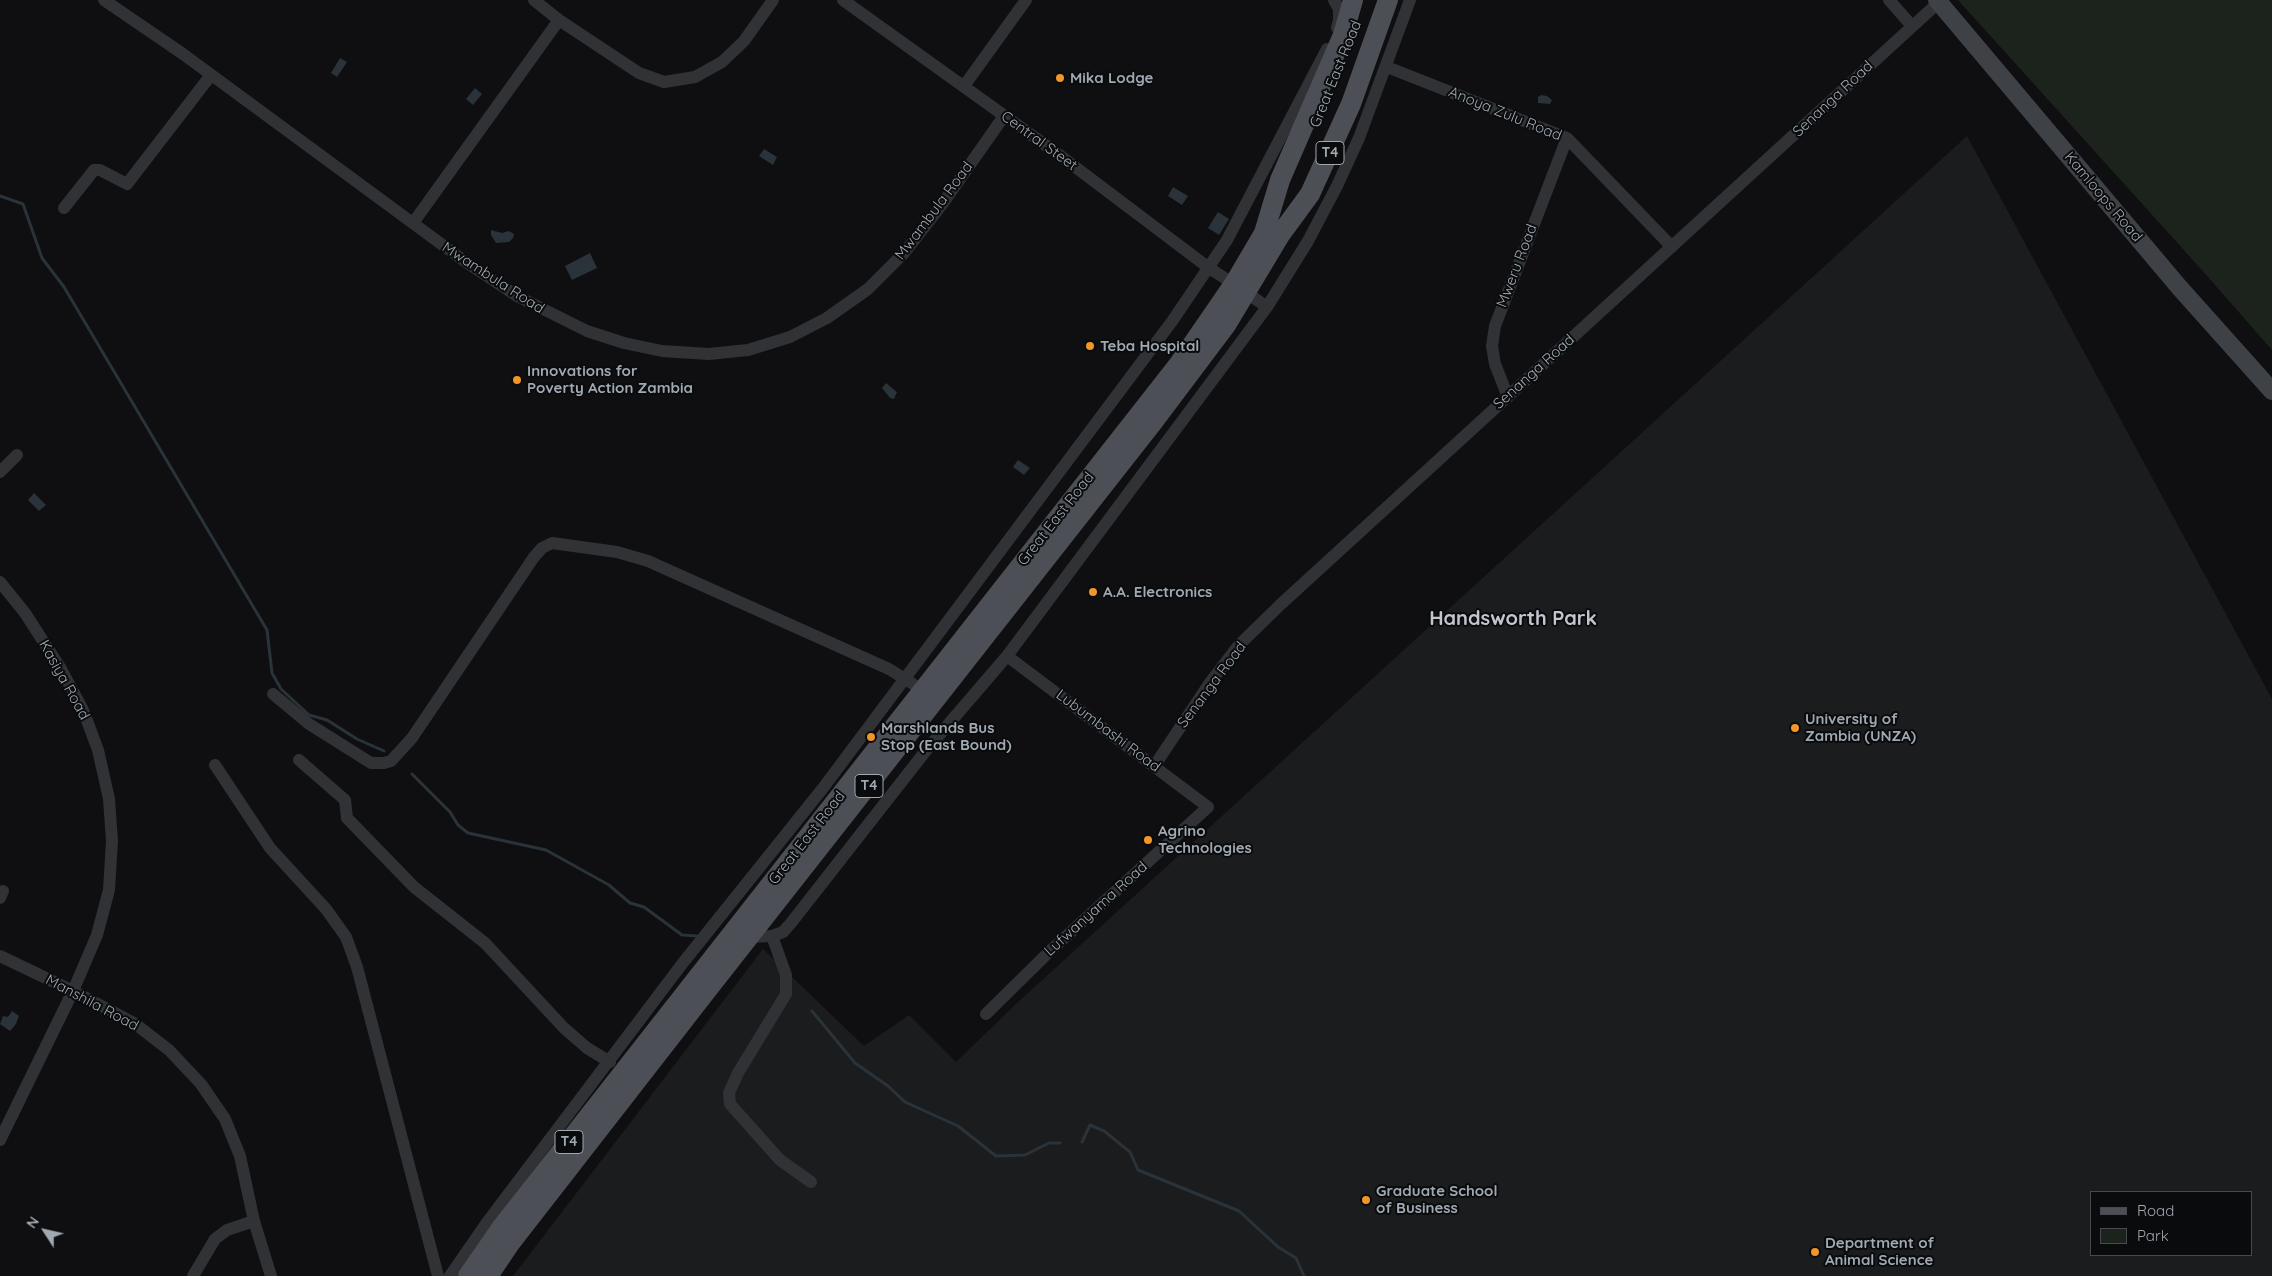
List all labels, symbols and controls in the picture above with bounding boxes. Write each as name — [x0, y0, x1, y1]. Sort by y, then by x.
street label: Great East Road — [1306, 18, 1366, 130]
street label: Senanga Road — [1789, 57, 1877, 141]
place label: Mika Lodge — [1070, 69, 1153, 87]
marker: Mika Lodge — [1054, 72, 1066, 84]
street label: Anoya Zulu Road — [1446, 83, 1564, 145]
street label: Central Steet — [997, 107, 1081, 175]
road number: T4 — [1316, 142, 1344, 164]
street label: Kamloops Road — [2060, 148, 2146, 246]
street label: Mwambula Road — [891, 158, 977, 264]
street label: Mweru Road — [1493, 222, 1541, 310]
street label: Mwambula Road — [439, 238, 547, 318]
street label: Senanga Road — [1490, 331, 1578, 413]
place label: Teba Hospital — [1100, 337, 1199, 355]
marker: Teba Hospital — [1084, 340, 1096, 352]
place label: Innovations for Poverty Action Zambia — [527, 362, 693, 397]
marker: Innovations for Poverty Action Zambia — [511, 374, 523, 386]
street label: Great East Road — [1014, 469, 1098, 569]
place label: A.A. Electronics — [1103, 583, 1212, 601]
marker: A.A. Electronics — [1087, 586, 1099, 598]
district label: Handsworth Park — [1429, 607, 1597, 631]
street label: Kasiya Road — [35, 637, 93, 723]
street label: Senanga Road — [1174, 638, 1250, 732]
street label: Lubumbashi Road — [1052, 686, 1164, 776]
place label: University of Zambia (UNZA) — [1805, 710, 1916, 745]
place label: Marshlands Bus Stop (East Bound) — [881, 719, 1012, 754]
marker: University of Zambia (UNZA) — [1789, 722, 1801, 734]
marker: Marshlands Bus Stop (East Bound) — [865, 731, 877, 743]
road number: T4 — [855, 774, 883, 798]
street label: Great East Road — [765, 788, 849, 888]
place label: Agrino Technologies — [1158, 822, 1252, 857]
marker: Agrino Technologies — [1142, 834, 1154, 846]
street label: Lufwanyama Road — [1041, 858, 1151, 960]
street label: Manshila Road — [42, 971, 142, 1035]
road number: T4 — [555, 1130, 583, 1154]
place label: Graduate School of Business — [1376, 1182, 1497, 1217]
legend — [2090, 1191, 2252, 1256]
marker: Graduate School of Business — [1360, 1194, 1372, 1206]
text: Road — [2137, 1201, 2174, 1220]
north arrow — [20, 1206, 70, 1256]
text: N — [22, 1213, 43, 1232]
text: Park — [2137, 1226, 2169, 1245]
place label: Department of Animal Science — [1825, 1234, 1934, 1269]
marker: Department of Animal Science — [1809, 1246, 1821, 1258]

